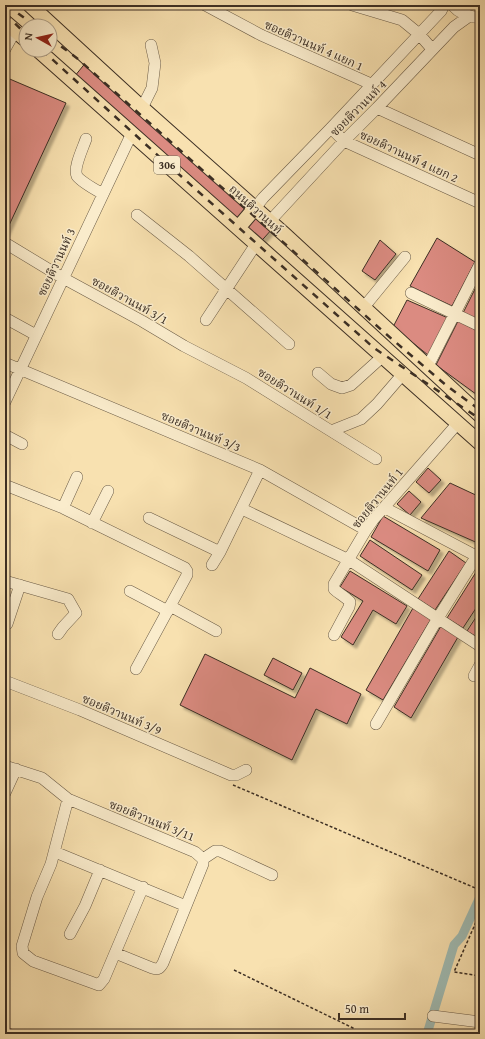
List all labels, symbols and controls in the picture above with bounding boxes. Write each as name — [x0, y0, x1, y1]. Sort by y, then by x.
street label: ซอยติวานนท์ 4 แยก 1 — [262, 16, 366, 75]
north arrow — [18, 18, 58, 58]
text: N — [20, 31, 37, 41]
street label: ซอยติวานนท์ 4 — [326, 76, 390, 140]
street label: ซอยติวานนท์ 4 แยก 2 — [357, 126, 461, 186]
road number: 306 — [154, 156, 180, 174]
street label: ถนนติวานนท์ — [226, 180, 286, 238]
street label: ซอยติวานนท์ 3 — [33, 225, 79, 299]
street label: ซอยติวานนท์ 3/1 — [89, 272, 171, 328]
street label: ซอยติวานนท์ 1/1 — [255, 363, 336, 423]
street label: ซอยติวานนท์ 3/3 — [159, 407, 244, 455]
street label: ซอยติวานนท์ 1 — [347, 464, 407, 532]
street label: ซอยติวานนท์ 3/9 — [80, 690, 165, 738]
street label: ซอยติวานนท์ 3/11 — [107, 795, 197, 845]
scale bar — [339, 995, 405, 1021]
text: 50 m — [345, 1000, 369, 1017]

